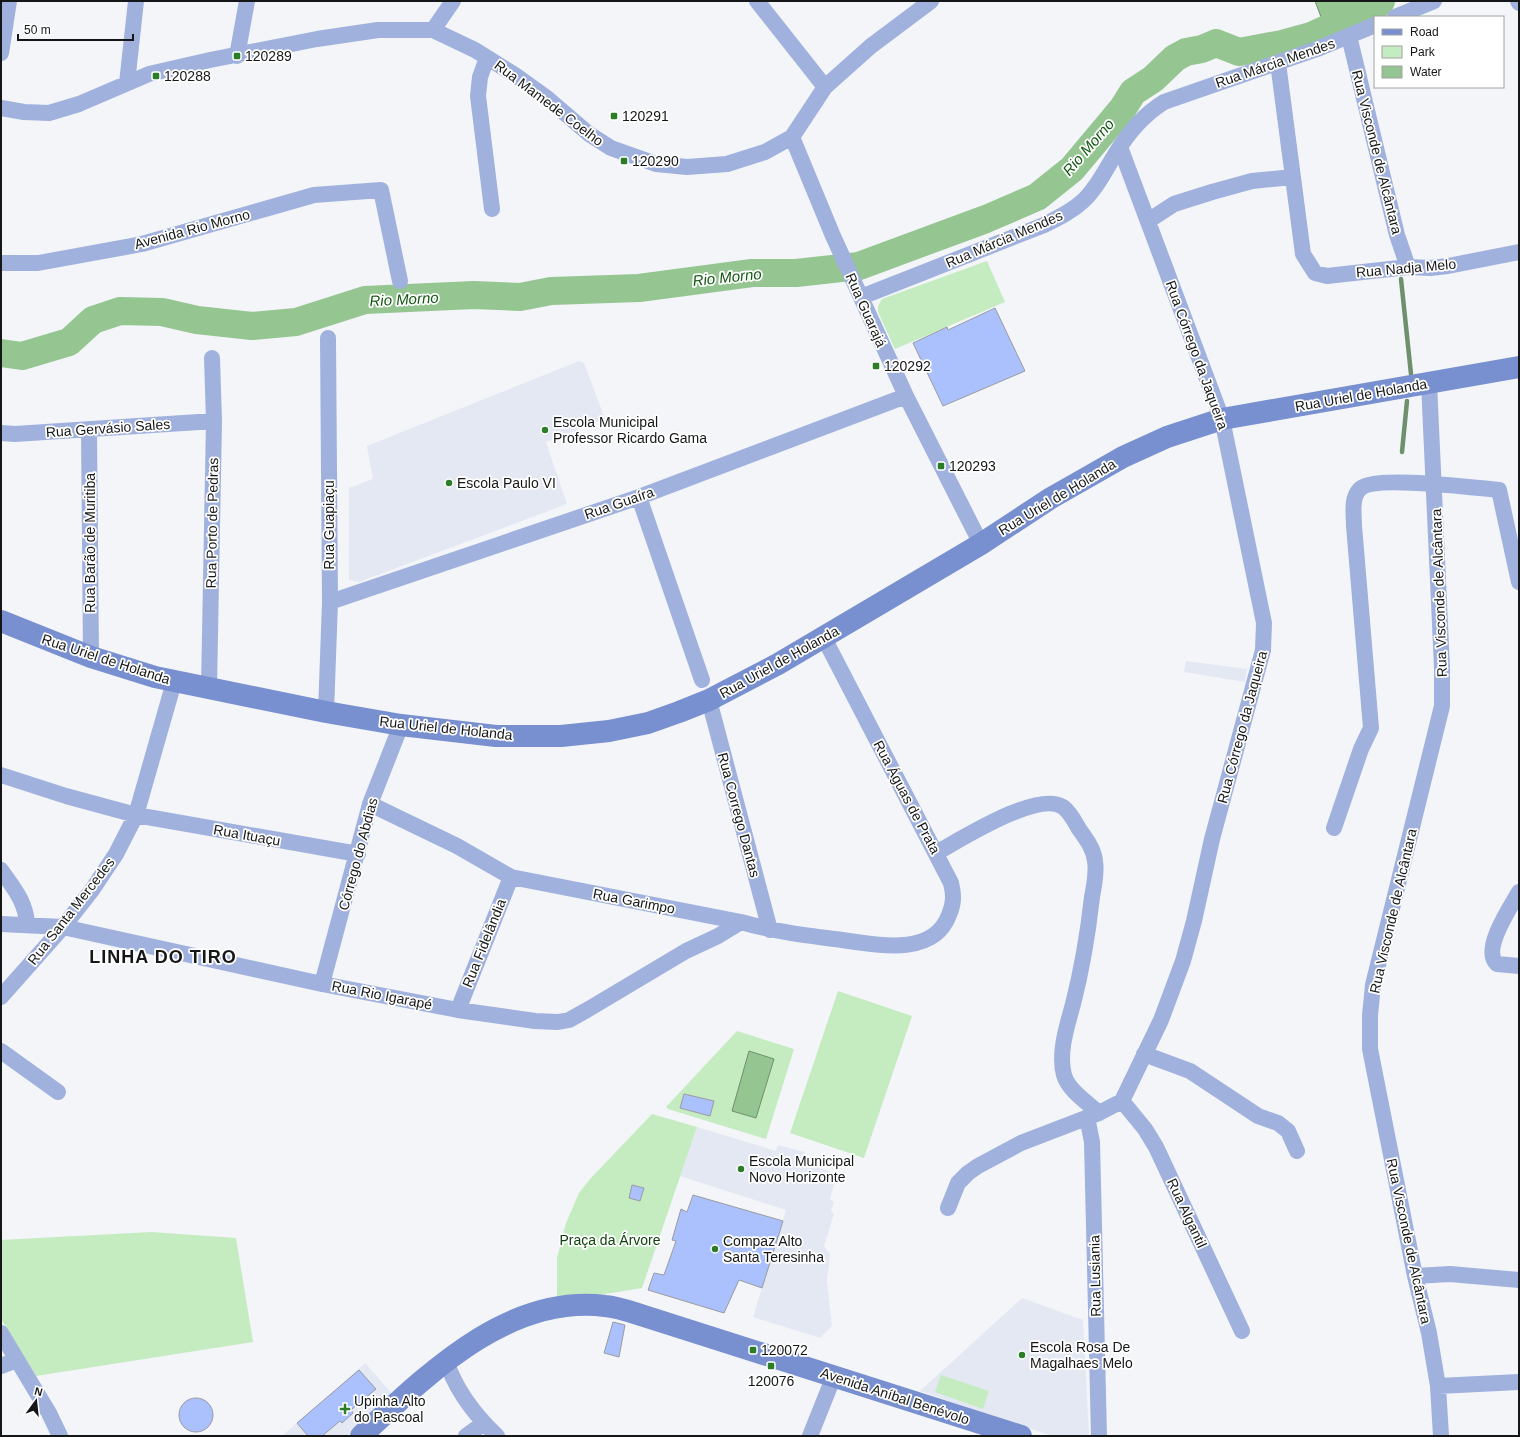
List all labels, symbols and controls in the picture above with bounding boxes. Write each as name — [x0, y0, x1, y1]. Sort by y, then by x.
scale bar — [18, 16, 133, 42]
legend — [1374, 16, 1504, 88]
text: 50 m — [24, 23, 51, 37]
text: Road — [1410, 25, 1439, 39]
street label: Rua Márcia Mendes — [1213, 35, 1337, 91]
text: Park — [1410, 45, 1436, 59]
place label: 120289 — [245, 48, 292, 64]
marker: 120289 — [232, 51, 242, 61]
street label: Rua Mamede Coelho — [491, 57, 607, 149]
text: Water — [1410, 65, 1442, 79]
place label: 120288 — [164, 68, 211, 84]
street label: Rua Visconde de Alcântara — [1349, 68, 1405, 236]
marker: 120288 — [151, 71, 161, 81]
place label: 120291 — [622, 108, 669, 124]
marker: 120291 — [609, 111, 619, 121]
water label: Rio Morno — [1059, 115, 1117, 179]
place label: 120290 — [632, 153, 679, 169]
marker: 120290 — [619, 156, 629, 166]
street label: Avenida Rio Morno — [133, 206, 252, 252]
street label: Rua Márcia Mendes — [943, 207, 1065, 271]
street label: Rua Nadja Melo — [1355, 256, 1457, 280]
water label: Rio Morno — [692, 265, 762, 289]
street label: Rua Guarajá — [843, 270, 890, 350]
street label: Rua Córrego da Jaqueira — [1163, 278, 1231, 432]
water label: Rio Morno — [369, 289, 439, 309]
place label: 120292 — [884, 358, 931, 374]
marker: 120292 — [871, 361, 881, 371]
street label: Rua Uriel de Holanda — [1294, 375, 1429, 415]
place label: Escola Municipal Professor Ricardo Gama — [553, 414, 707, 446]
street label: Rua Gervásio Sales — [45, 416, 171, 440]
marker: Escola Municipal Professor Ricardo Gama — [540, 425, 550, 435]
street label: Rua Uriel de Holanda — [996, 456, 1119, 538]
street label: Rua Porto de Pedras — [203, 457, 221, 589]
place label: 120293 — [949, 458, 996, 474]
marker: 120293 — [936, 461, 946, 471]
street label: Rua Barão de Muritiba — [82, 473, 98, 613]
place label: Escola Paulo VI — [457, 475, 556, 491]
marker: Escola Paulo VI — [444, 478, 454, 488]
street label: Rua Guapiaçu — [321, 480, 337, 570]
street label: Rua Guaíra — [582, 484, 656, 522]
street label: Rua Visconde de Alcântara — [1428, 508, 1450, 678]
street label: Rua Uriel de Holanda — [717, 622, 842, 701]
street label: Rua Uriel de Holanda — [40, 631, 172, 687]
street label: Rua Córrego da Jaqueira — [1214, 649, 1270, 805]
street label: Rua Uriel de Holanda — [379, 713, 514, 743]
street label: Rua Águas de Prata — [870, 738, 944, 857]
street label: Rua Corrego Dantas — [715, 751, 763, 879]
street label: Córrego do Abdias — [335, 796, 381, 912]
street label: Rua Ituaçu — [212, 821, 282, 849]
street label: Rua Visconde de Alcântara — [1366, 827, 1420, 995]
street label: Rua Santa Mercedes — [24, 854, 118, 968]
street label: Rua Garimpo — [592, 885, 677, 917]
street label: Rua Fidelândia — [459, 896, 509, 990]
district label: LINHA DO TIRO — [89, 947, 237, 967]
street label: Rua Rio Igarapé — [330, 977, 434, 1013]
place label: Escola Municipal Novo Horizonte — [749, 1153, 854, 1185]
street label: Rua Visconde de Alcântara — [1384, 1157, 1434, 1325]
marker: Escola Municipal Novo Horizonte — [736, 1164, 746, 1174]
street label: Rua Algantil — [1164, 1176, 1210, 1250]
park label: Praça da Árvore — [559, 1232, 661, 1248]
place label: Compaz Alto Santa Teresinha — [723, 1233, 824, 1265]
street label: Rua Lusiania — [1086, 1235, 1104, 1317]
marker: Compaz Alto Santa Teresinha — [710, 1244, 720, 1254]
place label: Escola Rosa De Magalhaes Melo — [1030, 1339, 1133, 1371]
place label: 120072 — [761, 1342, 808, 1358]
marker: 120072 — [748, 1345, 758, 1355]
marker: Escola Rosa De Magalhaes Melo — [1017, 1350, 1027, 1360]
marker: 120076 — [766, 1361, 776, 1371]
street label: Avenida Aníbal Benévolo — [819, 1364, 972, 1428]
place label: 120076 — [748, 1373, 795, 1389]
north arrow — [16, 1381, 56, 1421]
text: N — [33, 1385, 44, 1398]
place label: Upinha Alto do Pascoal — [354, 1393, 426, 1425]
marker: Upinha Alto do Pascoal — [339, 1403, 351, 1415]

